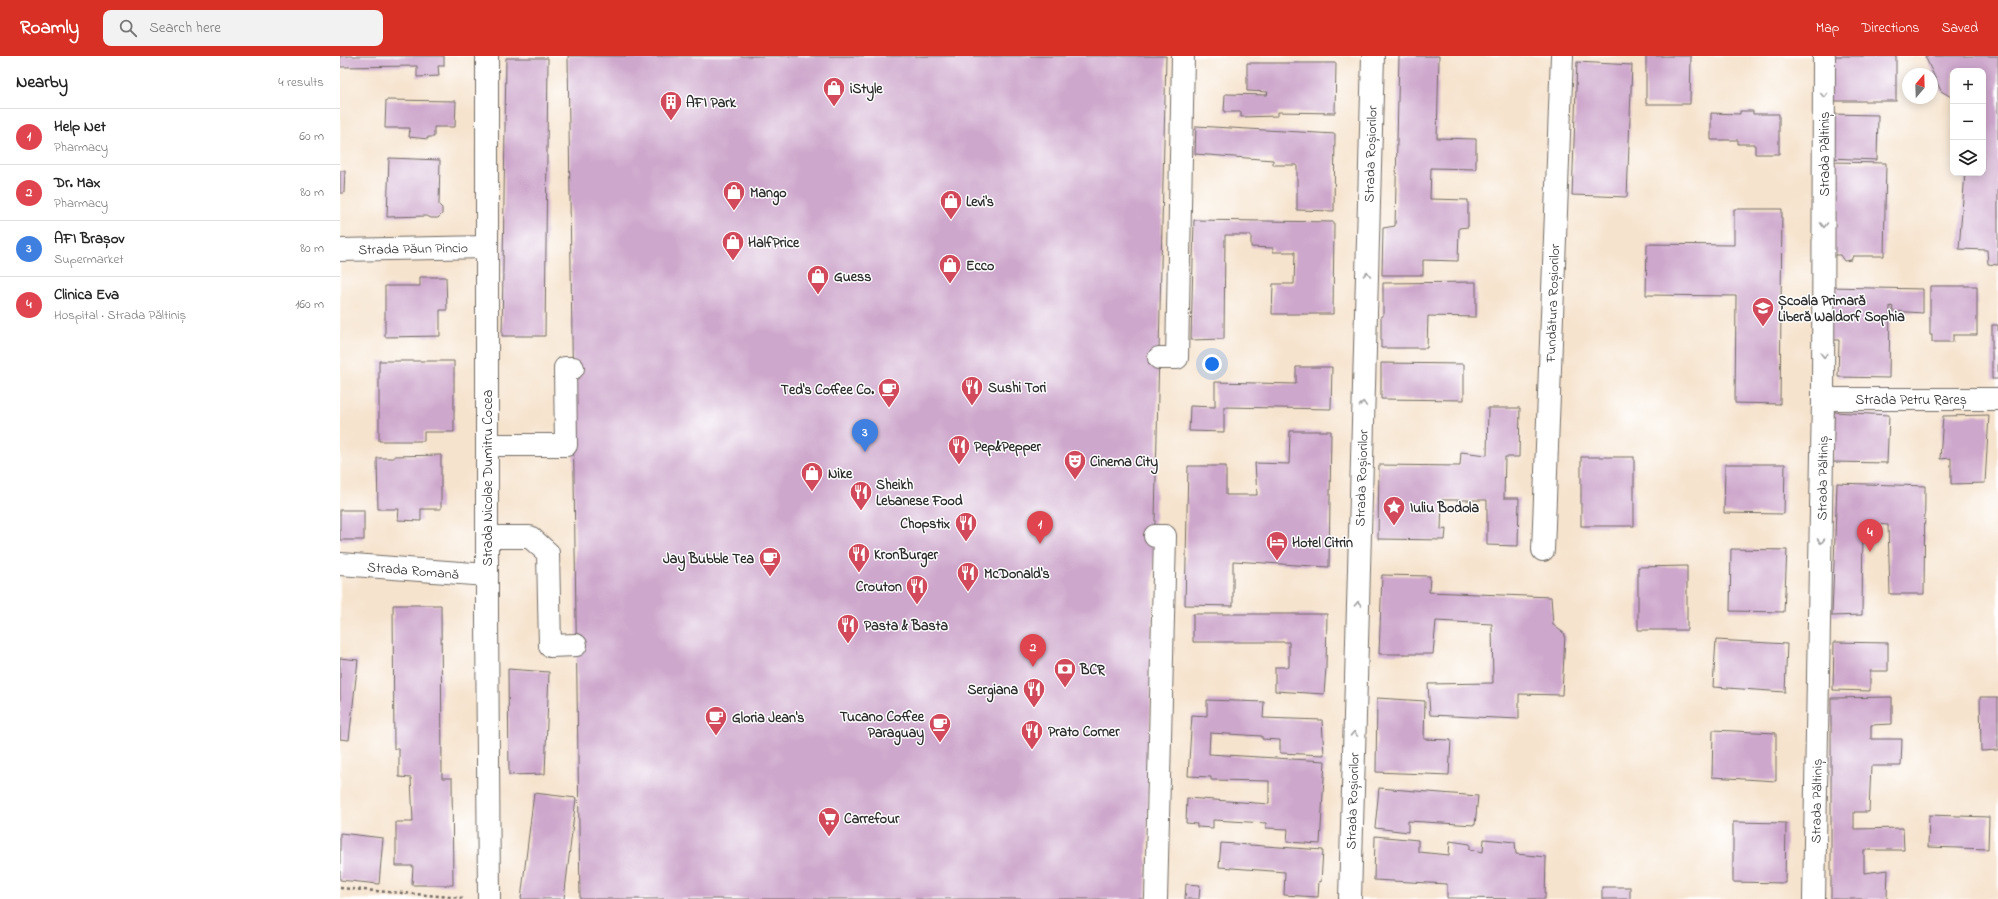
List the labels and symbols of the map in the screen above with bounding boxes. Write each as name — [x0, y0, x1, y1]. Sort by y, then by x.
north arrow — [1902, 68, 1938, 104]
shop icon: iStyle — [821, 75, 847, 108]
place label: iStyle — [850, 79, 883, 102]
building icon: AFI Park — [658, 89, 684, 122]
one-way arrow — [1820, 92, 1828, 98]
place label: AFI Park — [686, 93, 737, 114]
street label: Strada Roșiorilor — [1359, 104, 1384, 203]
street label: Strada Păltiniș — [1815, 112, 1836, 197]
shop icon: Mango — [721, 179, 747, 212]
place label: Mango — [750, 183, 787, 206]
shop icon: Levi's — [938, 188, 964, 221]
place label: Levi's — [966, 192, 994, 213]
one-way arrow — [1820, 222, 1828, 228]
shop icon: HalfPrice — [720, 229, 746, 262]
place label: HalfPrice — [748, 233, 800, 254]
street label: Strada Păun Pincio — [358, 238, 468, 261]
street label: Fundătura Roșiorilor — [1541, 243, 1566, 364]
shop icon: Ecco — [937, 252, 963, 285]
place label: Ecco — [966, 256, 994, 277]
shop icon: Guess — [805, 263, 831, 296]
place label: Guess — [834, 267, 871, 288]
one-way arrow — [1363, 271, 1371, 277]
place label: Școala Primară Liberă Waldorf Sophia — [1778, 291, 1905, 328]
school or university icon: Școala Primară Liberă Waldorf Sophia — [1750, 295, 1776, 328]
one-way arrow — [1819, 352, 1828, 358]
your location — [1202, 354, 1222, 374]
restaurant icon: Sushi Tori — [959, 374, 985, 407]
cafe icon: Ted's Coffee Co. — [876, 376, 902, 409]
place label: Sushi Tori — [988, 378, 1047, 399]
place label: Ted's Coffee Co. — [781, 380, 874, 401]
street label: Strada Nicolae Dumitru Cocea — [478, 390, 499, 566]
street label: Strada Petru Rareș — [1855, 390, 1967, 411]
one-way arrow — [1359, 401, 1368, 407]
pin: 3 — [852, 419, 878, 452]
street label: Strada Roșiorilor — [1350, 428, 1375, 527]
restaurant icon: Pep&Pepper — [946, 433, 972, 466]
street label: Strada Păltiniș — [1812, 435, 1835, 521]
place label: Pep&Pepper — [974, 437, 1042, 458]
theatre icon: Cinema City — [1062, 448, 1088, 481]
place label: Cinema City — [1090, 452, 1158, 475]
shop icon: Nike — [799, 460, 825, 493]
place label: Nike — [828, 464, 853, 485]
place label: Sheikh Lebanese Food — [876, 475, 963, 512]
restaurant icon: Sheikh Lebanese Food — [848, 479, 874, 512]
place icon: Iuliu Bodola — [1381, 494, 1407, 527]
place label: Iuliu Bodola — [1410, 498, 1479, 519]
restaurant icon: Chopstix — [953, 510, 979, 543]
pin: 1 — [1027, 511, 1053, 544]
place label: Chopstix — [900, 514, 951, 535]
pin: 4 — [1857, 519, 1883, 552]
hotel icon: Hotel Citrin — [1264, 529, 1290, 562]
place label: Hotel Citrin — [1292, 533, 1353, 554]
one-way arrow — [1817, 538, 1825, 544]
restaurant icon: KronBurger — [846, 541, 872, 574]
cafe icon: Jay Bubble Tea — [757, 545, 783, 578]
place label: KronBurger — [874, 545, 939, 568]
place label: Jay Bubble Tea — [663, 549, 754, 572]
street label: Strada Romană — [366, 557, 460, 586]
restaurant icon: McDonald's — [955, 560, 981, 593]
place label: McDonald's — [984, 564, 1050, 585]
restaurant icon: Crouton — [904, 573, 930, 606]
place label: Crouton — [856, 577, 902, 598]
one-way arrow — [1354, 601, 1362, 607]
restaurant icon: Pasta & Basta — [835, 612, 861, 645]
place label: Pasta & Basta — [864, 616, 948, 637]
pin: 2 — [1020, 634, 1046, 667]
bank icon: BCR — [1052, 656, 1078, 689]
place label: BCR — [1079, 660, 1106, 681]
restaurant icon: Sergiana — [1021, 676, 1047, 709]
place label: Sergiana — [968, 680, 1018, 703]
cafe icon: Gloria Jean's — [703, 704, 729, 737]
place label: Tucano Coffee Paraguay — [840, 707, 925, 746]
place label: Gloria Jean's — [732, 708, 804, 729]
cafe icon: Tucano Coffee Paraguay — [927, 711, 953, 744]
restaurant icon: Prato Corner — [1019, 718, 1045, 751]
place label: Prato Corner — [1048, 722, 1120, 743]
one-way arrow — [1350, 731, 1358, 737]
street label: Strada Roșiorilor — [1341, 751, 1366, 850]
street label: Strada Păltiniș — [1806, 758, 1829, 844]
supermarket icon: Carrefour — [816, 805, 842, 838]
place label: Carrefour — [844, 809, 900, 830]

